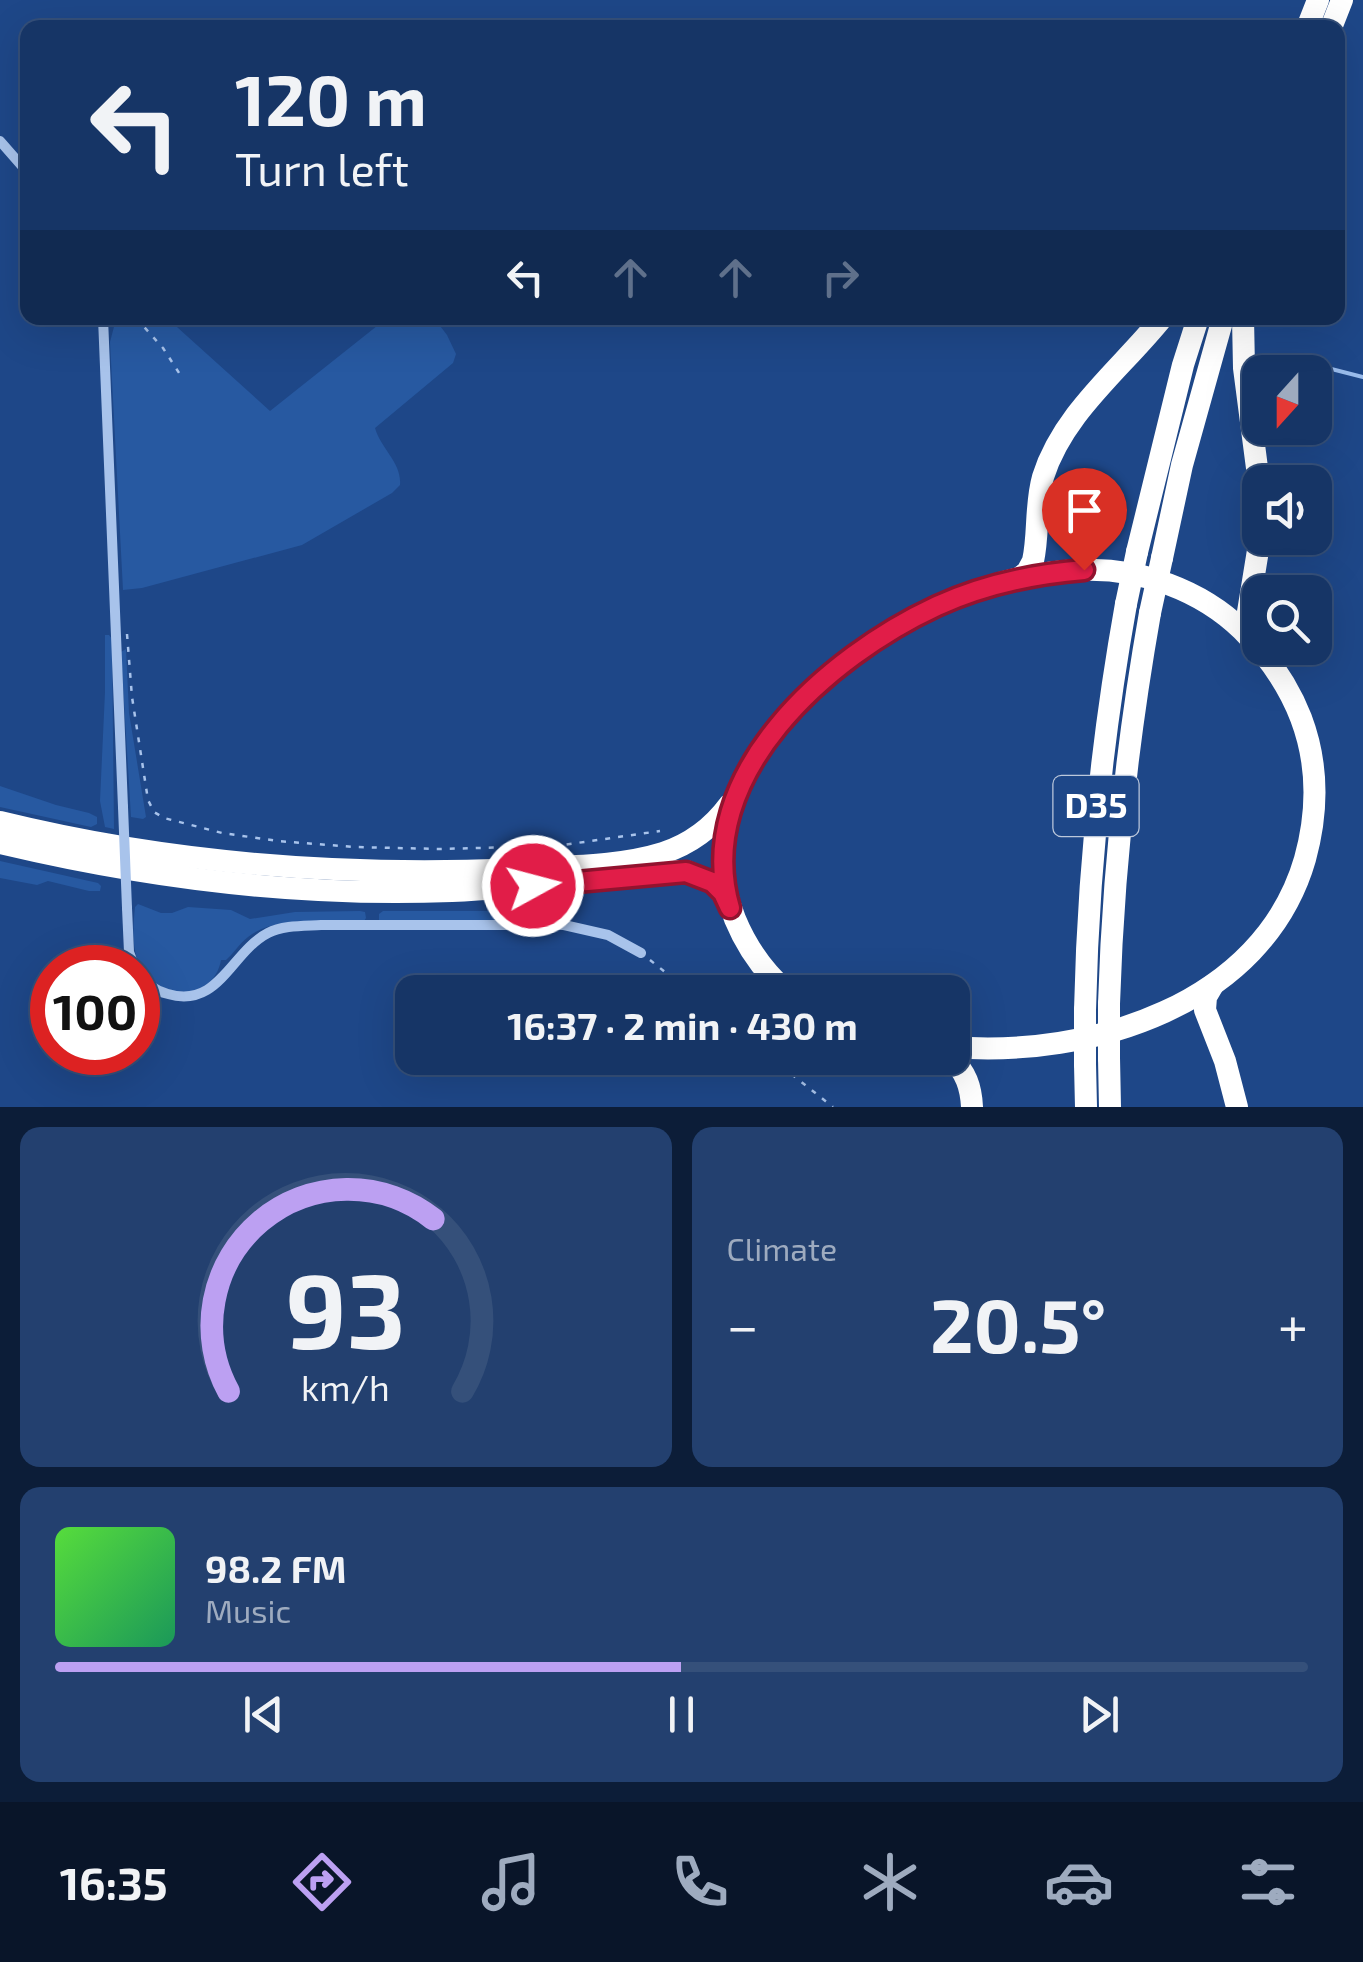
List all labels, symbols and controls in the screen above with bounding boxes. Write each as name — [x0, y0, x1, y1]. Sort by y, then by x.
text: 120 m — [235, 56, 427, 140]
icon: left — [70, 60, 200, 190]
text: Turn left — [235, 141, 409, 195]
icon: left — [498, 250, 553, 305]
icon: ahead — [603, 250, 658, 305]
icon: ahead — [708, 250, 763, 305]
icon: right — [813, 250, 868, 305]
north arrow — [1242, 355, 1332, 445]
map controls — [1242, 355, 1332, 665]
button: sound — [1242, 465, 1332, 555]
pin — [1042, 468, 1127, 571]
icon: arrive — [1057, 483, 1112, 538]
button: search — [1242, 575, 1332, 665]
road number: D35 — [1054, 776, 1138, 836]
position arrow — [481, 834, 585, 938]
speed limit sign: 100 — [30, 945, 160, 1075]
text: 16:37 · 2 min · 430 m — [507, 1002, 858, 1048]
text: Climate — [727, 1229, 837, 1267]
text: 93 — [286, 1245, 406, 1370]
text: 20.5° — [930, 1278, 1106, 1368]
text: − — [727, 1291, 759, 1357]
text: + — [1278, 1291, 1308, 1357]
text: km/h — [301, 1365, 390, 1408]
text: 98.2 FM — [205, 1545, 347, 1591]
text: Music — [205, 1591, 291, 1629]
icon: previous — [236, 1687, 291, 1742]
icon: pause — [654, 1687, 709, 1742]
icon: next — [1072, 1687, 1127, 1742]
icon: directions — [287, 1847, 357, 1917]
icon: music — [476, 1847, 546, 1917]
icon: phone — [665, 1847, 735, 1917]
icon: climate — [855, 1847, 925, 1917]
icon: car — [1044, 1847, 1114, 1917]
icon: filters — [1233, 1847, 1303, 1917]
text: 16:35 — [60, 1855, 168, 1909]

